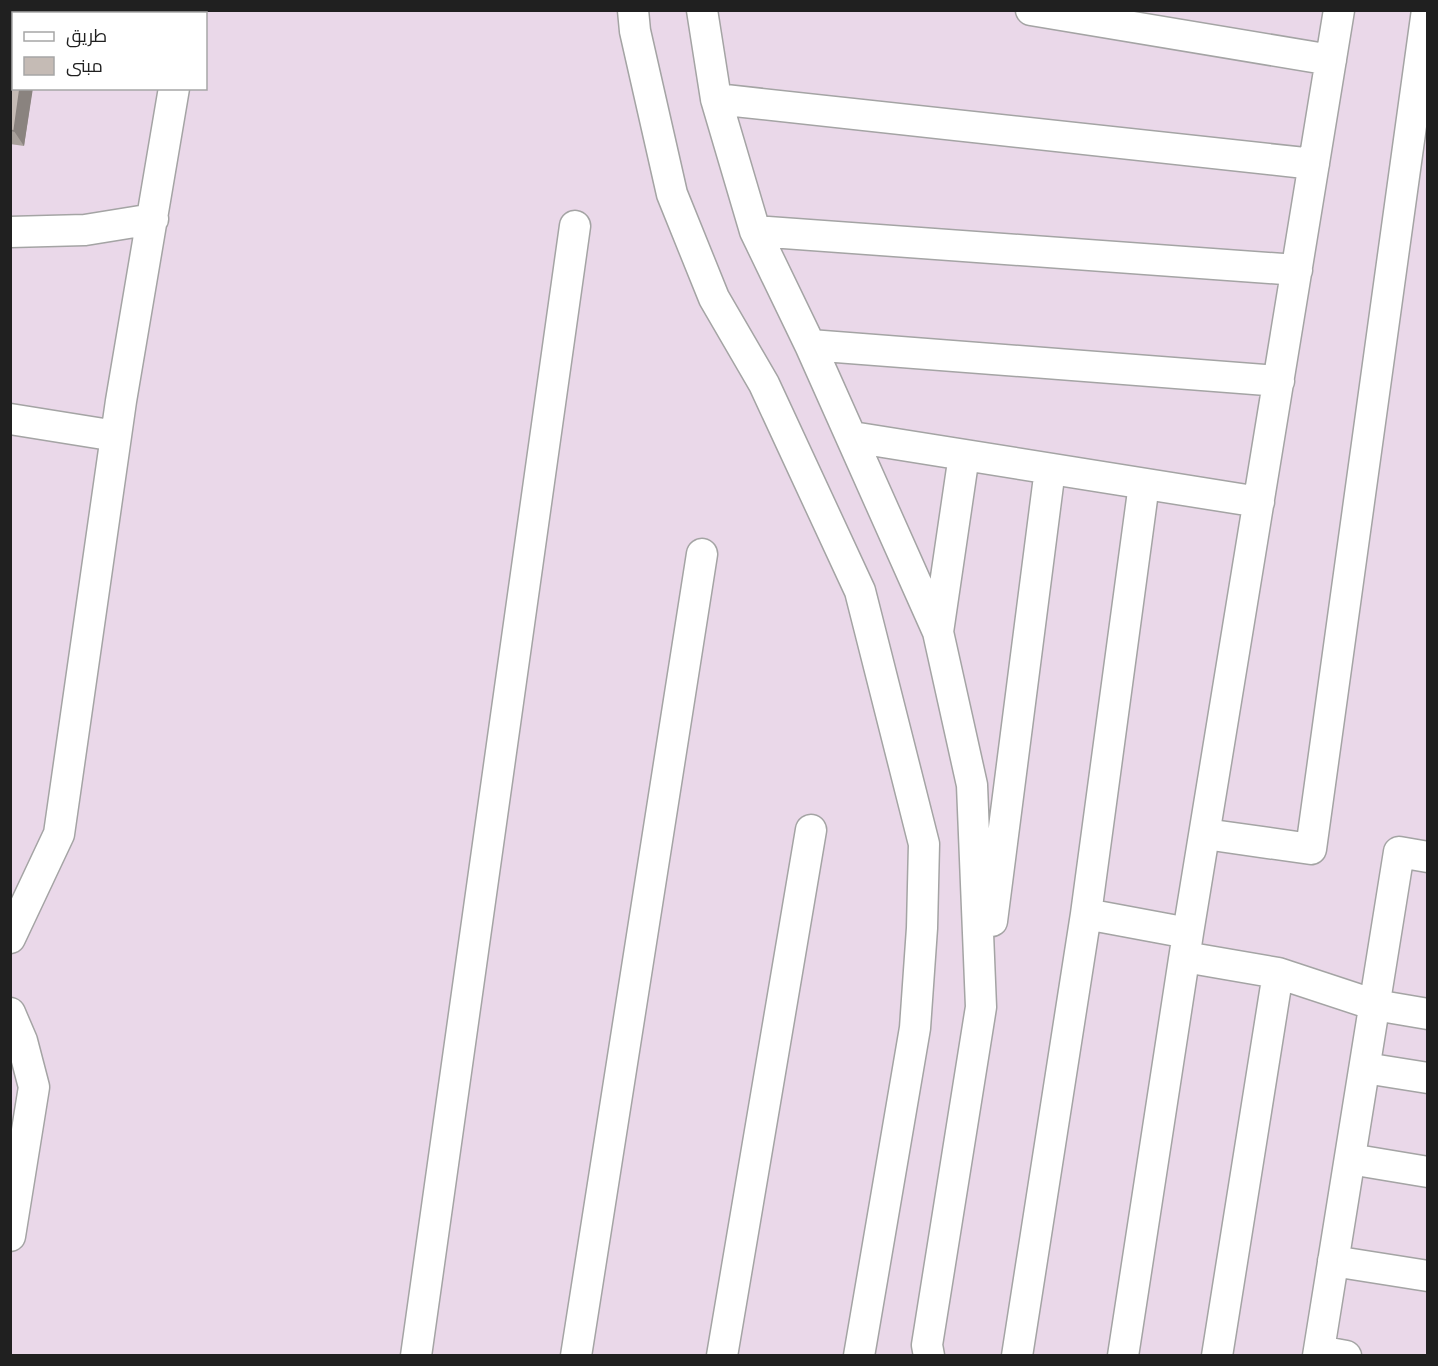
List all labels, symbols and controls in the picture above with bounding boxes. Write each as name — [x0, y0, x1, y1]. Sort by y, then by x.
legend — [12, 12, 207, 90]
text: طريق — [66, 26, 107, 48]
text: مبنى — [66, 56, 103, 77]

